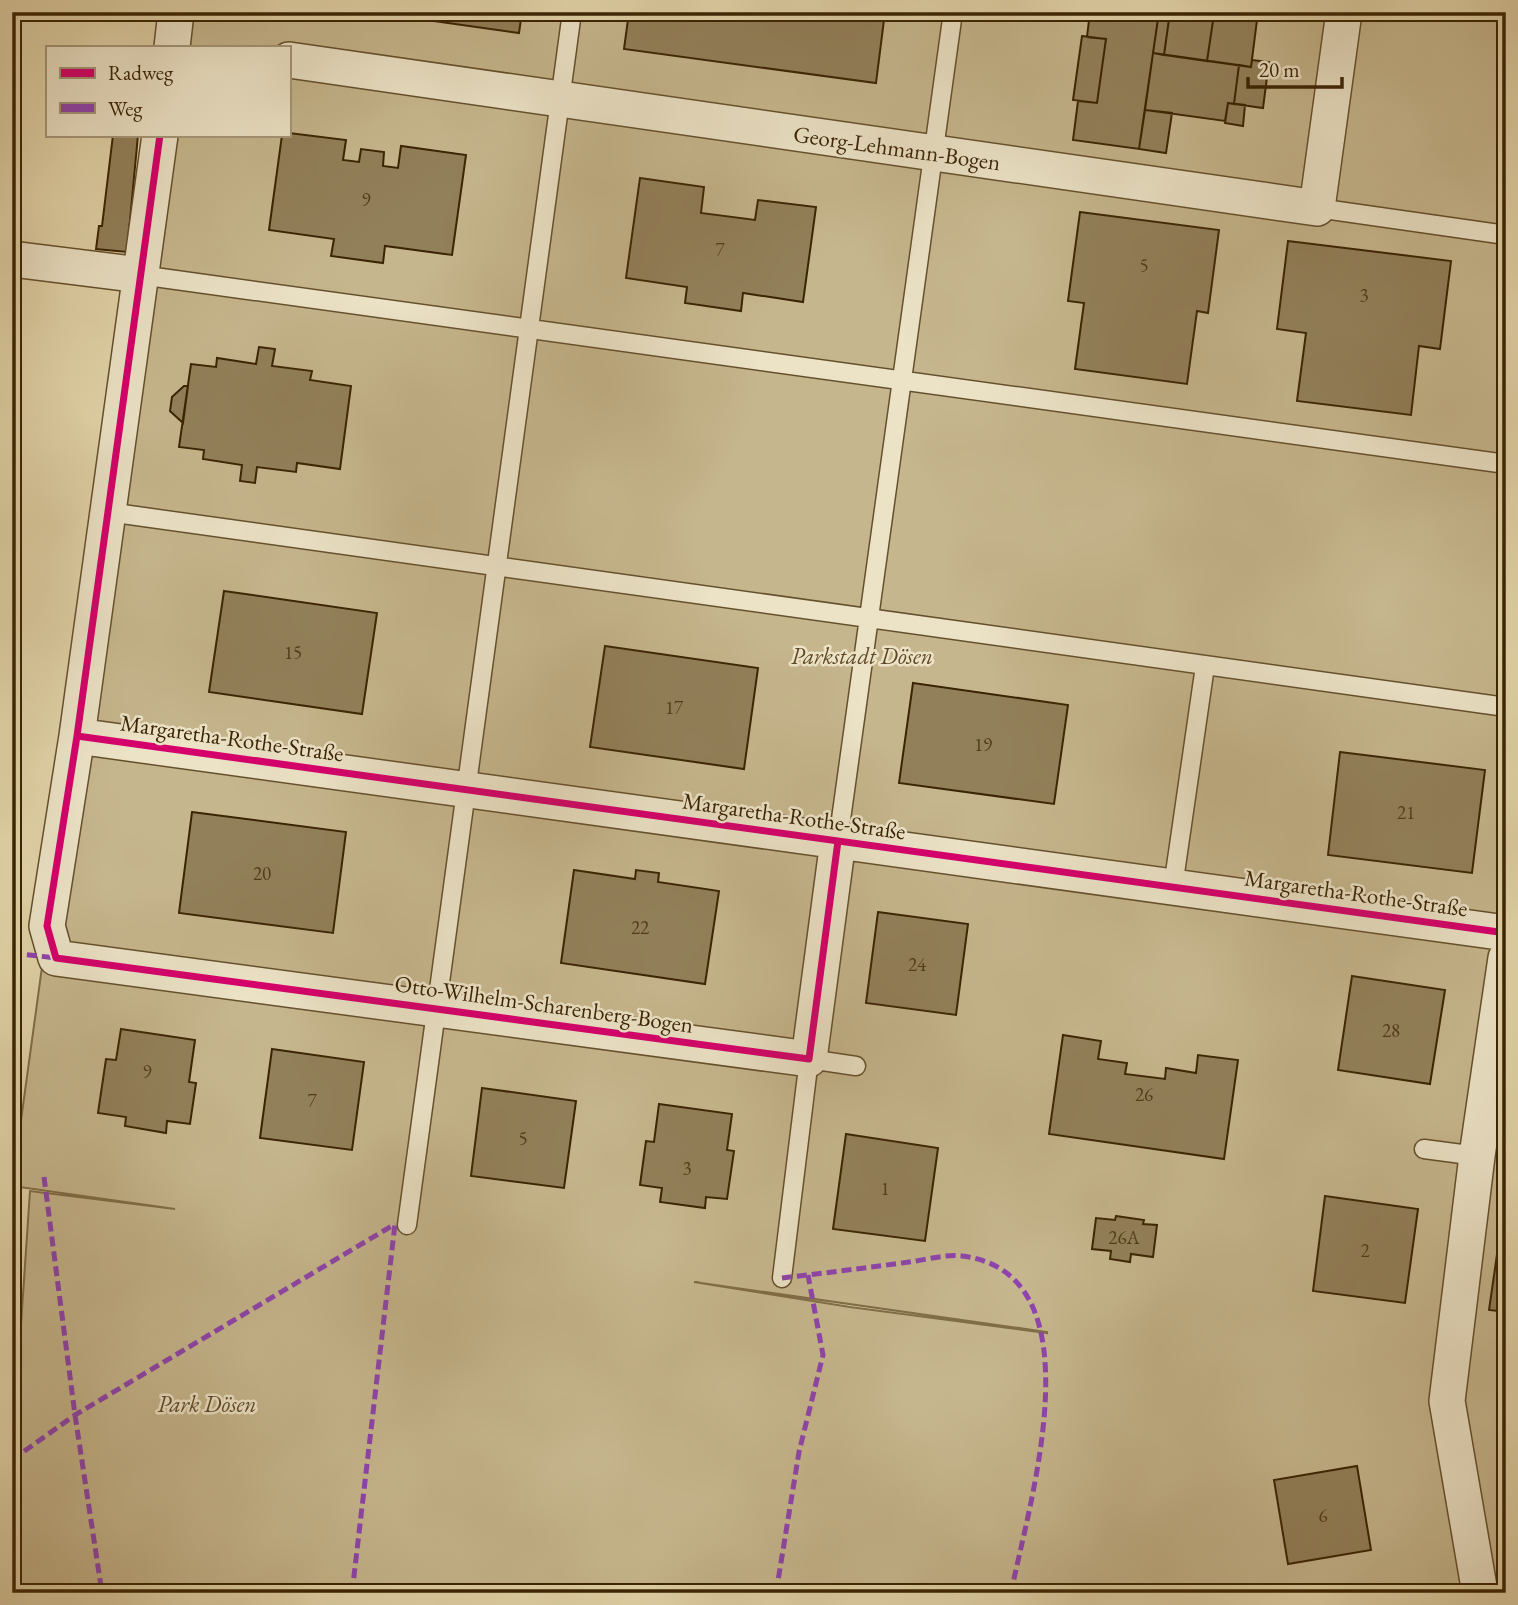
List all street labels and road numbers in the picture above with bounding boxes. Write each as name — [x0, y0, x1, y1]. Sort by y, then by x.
street label: Georg-Lehmann-Bogen — [792, 119, 1002, 177]
street label: Margaretha-Rothe-Straße — [119, 707, 346, 769]
street label: Margaretha-Rothe-Straße — [681, 785, 908, 847]
street label: Margaretha-Rothe-Straße — [1243, 862, 1470, 924]
street label: Otto-Wilhelm-Scharenberg-Bogen — [393, 968, 695, 1040]

